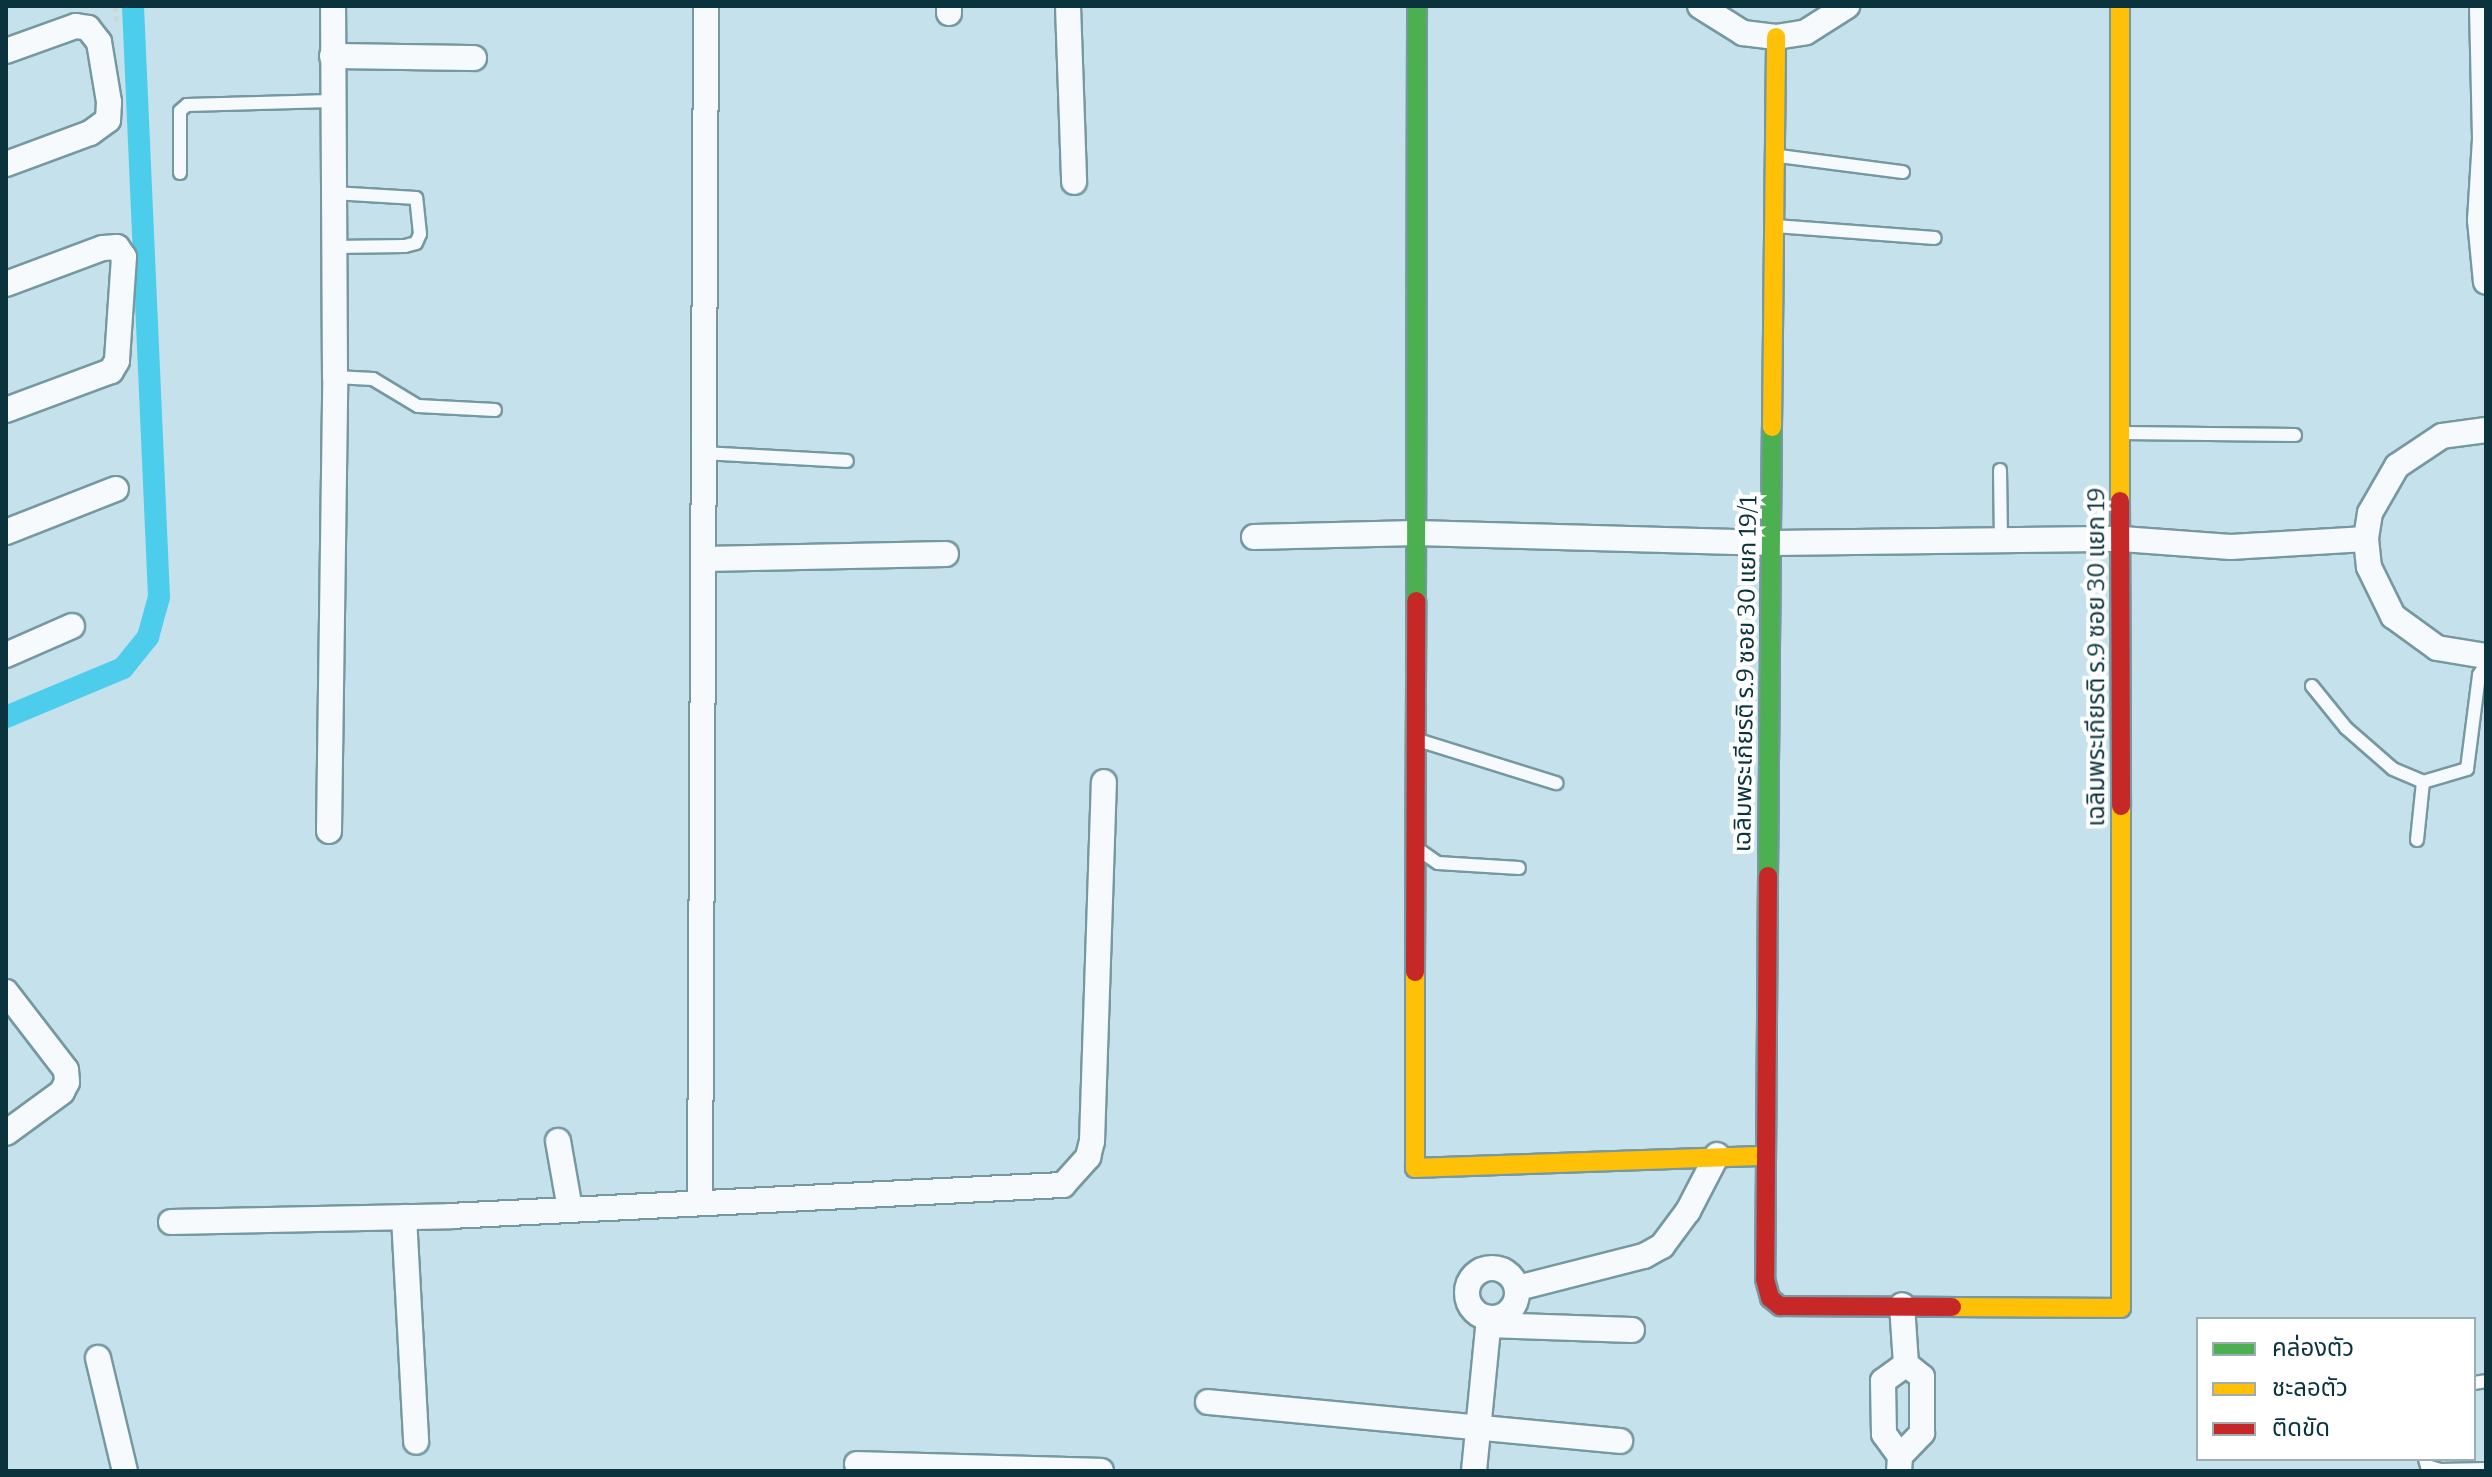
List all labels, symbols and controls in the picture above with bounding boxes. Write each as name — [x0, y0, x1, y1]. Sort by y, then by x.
street label: เฉลิมพระเกียรติ ร.9 ซอย 30 แยก 19 — [2083, 487, 2111, 827]
street label: เฉลิมพระเกียรติ ร.9 ซอย 30 แยก 19/1 — [1728, 496, 1764, 852]
legend — [2196, 1317, 2476, 1461]
text: คล่องตัว — [2272, 1334, 2354, 1362]
text: ชะลอตัว — [2272, 1374, 2348, 1402]
text: ติดขัด — [2272, 1414, 2330, 1442]

